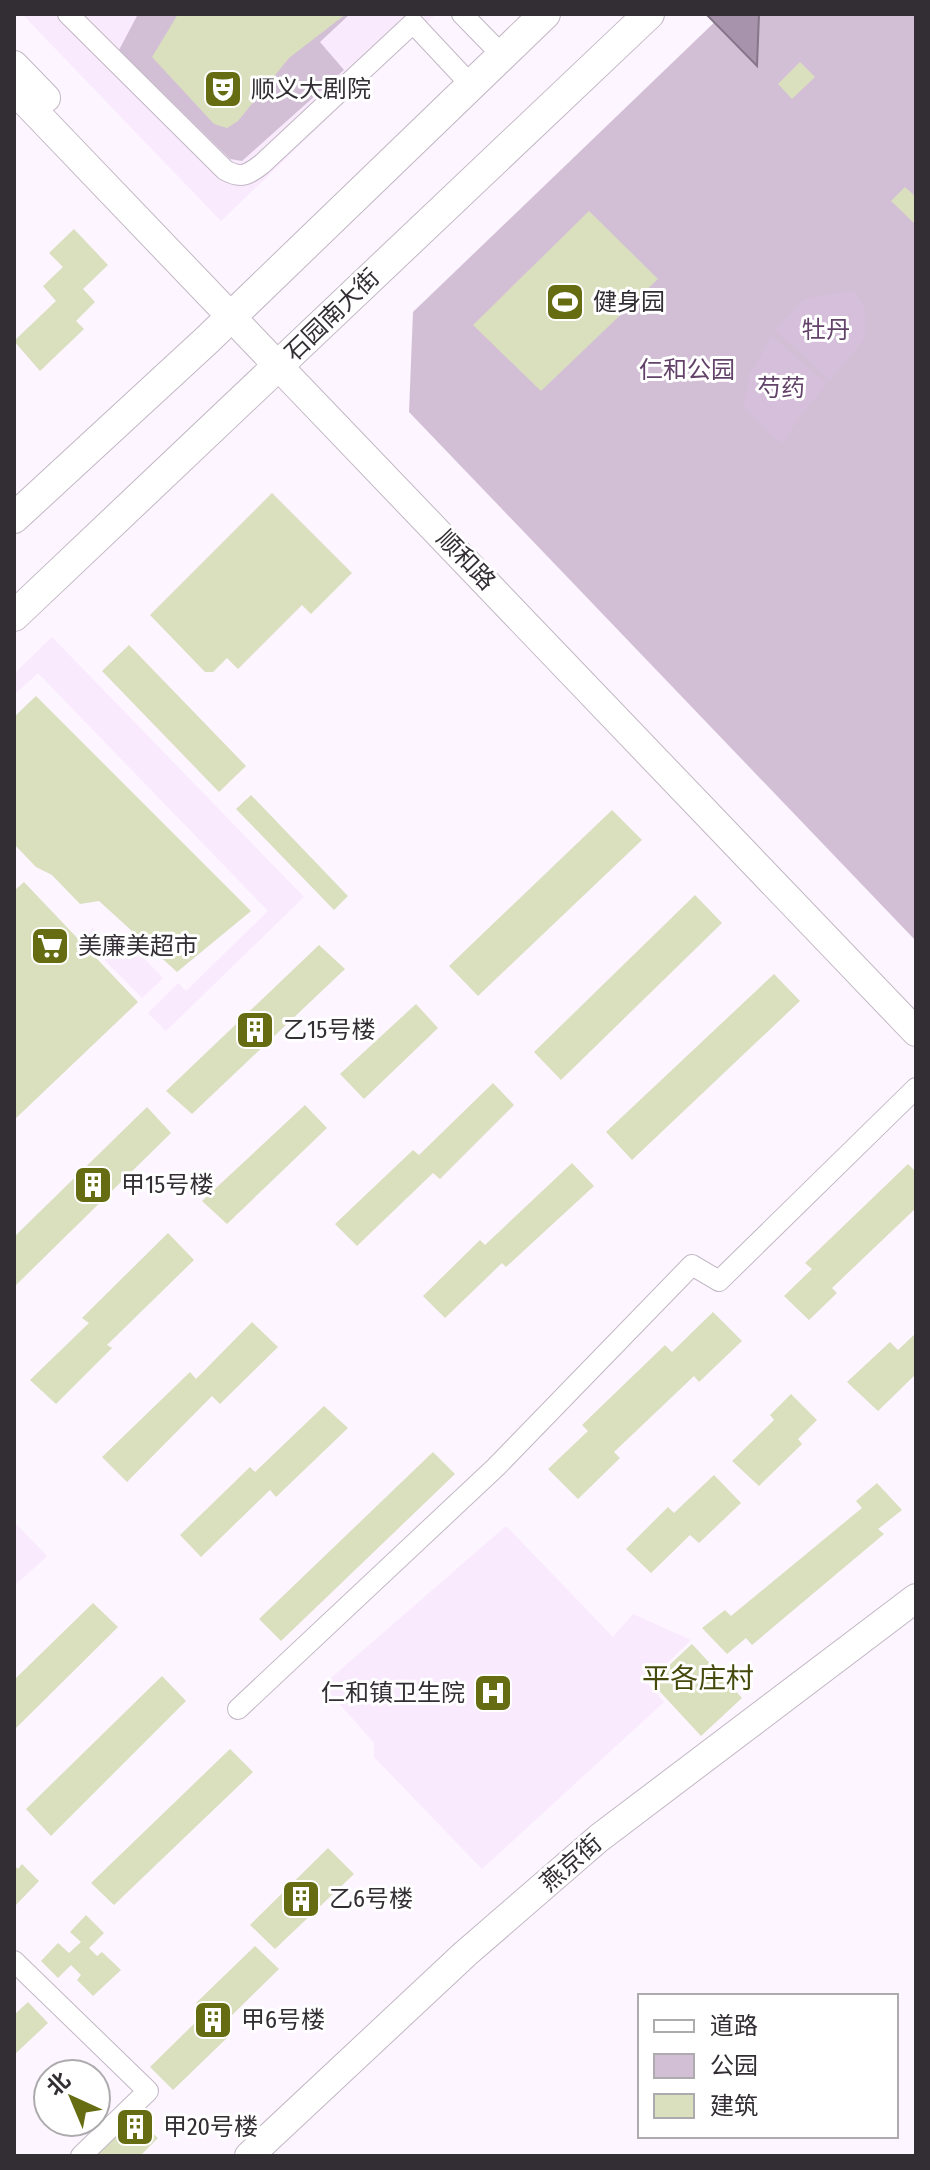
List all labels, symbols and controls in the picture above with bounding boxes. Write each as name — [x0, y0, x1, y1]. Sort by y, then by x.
theatre icon: 顺义大剧院 — [202, 68, 244, 110]
place label: 顺义大剧院 — [251, 75, 371, 103]
street label: 石园南大街 — [279, 263, 385, 367]
sports icon: 健身园 — [544, 281, 586, 323]
place label: 健身园 — [593, 288, 665, 316]
park label: 牡丹 — [802, 316, 850, 344]
park label: 仁和公园 — [639, 356, 735, 384]
park label: 芍药 — [757, 374, 805, 402]
street label: 顺和路 — [431, 524, 501, 596]
supermarket icon: 美廉美超市 — [29, 925, 71, 967]
place label: 美廉美超市 — [78, 932, 198, 960]
building icon: 乙15号楼 — [234, 1009, 276, 1051]
place label: 乙15号楼 — [283, 1016, 375, 1044]
building icon: 甲15号楼 — [72, 1164, 114, 1206]
place label: 甲15号楼 — [121, 1171, 213, 1199]
district label: 平各庄村 — [642, 1662, 754, 1695]
hospital icon: 仁和镇卫生院 — [472, 1672, 514, 1714]
place label: 仁和镇卫生院 — [321, 1679, 465, 1707]
street label: 燕京街 — [535, 1829, 607, 1897]
building icon: 乙6号楼 — [280, 1878, 322, 1920]
place label: 乙6号楼 — [329, 1885, 413, 1913]
legend — [638, 1994, 898, 2138]
building icon: 甲6号楼 — [192, 1999, 234, 2041]
place label: 甲6号楼 — [241, 2006, 325, 2034]
text: 道路 — [710, 2012, 758, 2040]
text: 公园 — [710, 2052, 758, 2080]
north arrow — [32, 2058, 112, 2138]
text: 北 — [41, 2067, 76, 2101]
text: 建筑 — [710, 2092, 758, 2120]
building icon: 甲20号楼 — [114, 2106, 156, 2148]
place label: 甲20号楼 — [163, 2113, 258, 2141]

